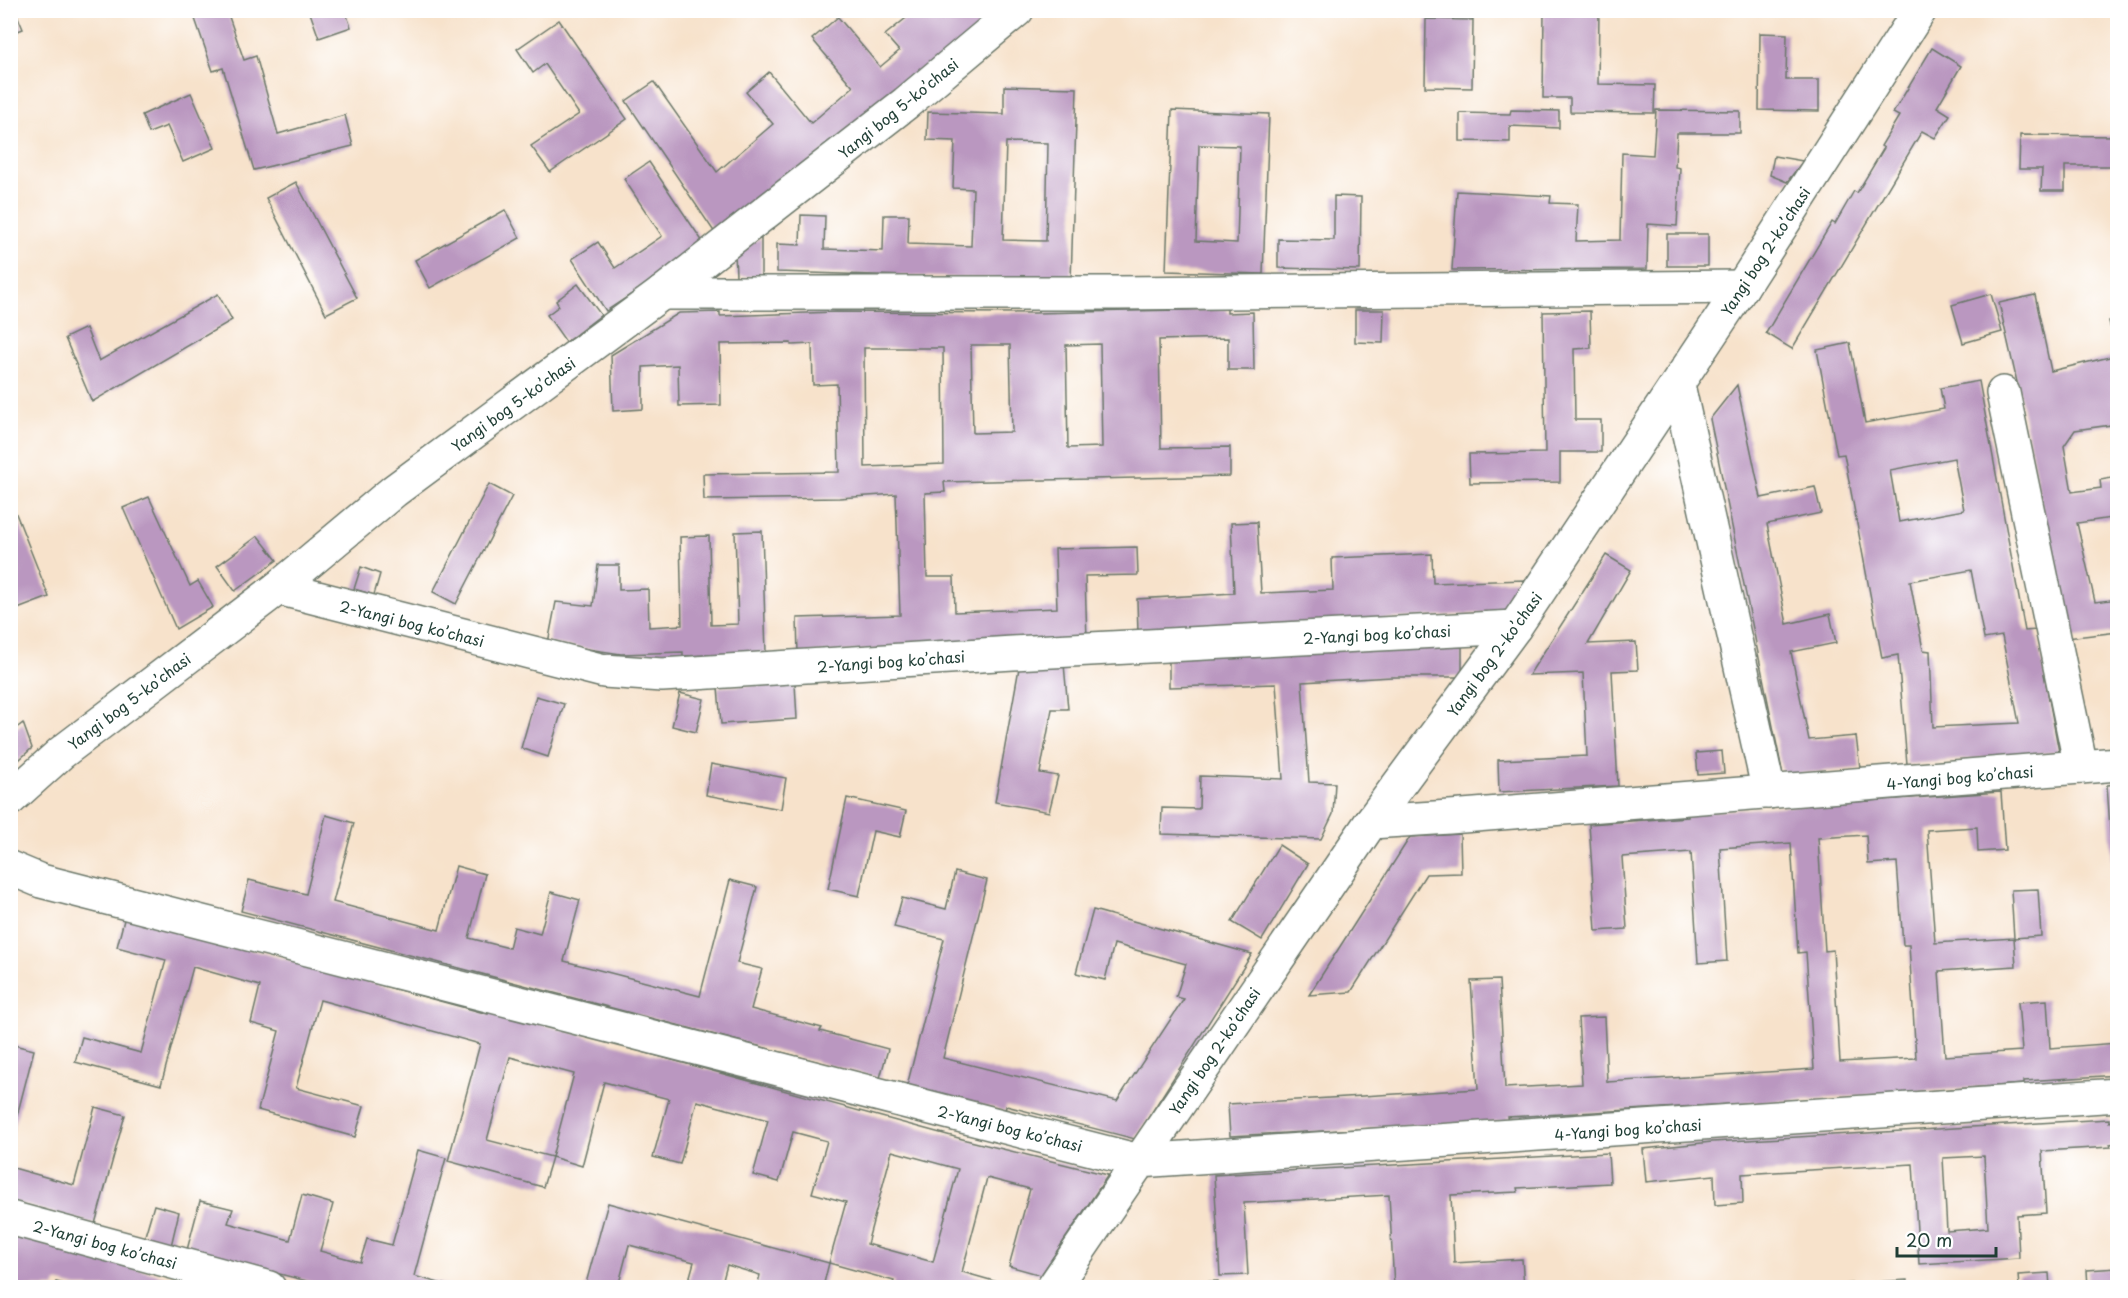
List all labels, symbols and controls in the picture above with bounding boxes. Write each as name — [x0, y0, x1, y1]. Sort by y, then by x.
street label: Yangi bog 5-koʼchasi — [833, 52, 963, 164]
street label: Yangi bog 2-koʼchasi — [1715, 182, 1815, 320]
street label: Yangi bog 5-koʼchasi — [446, 351, 580, 457]
street label: Yangi bog 2-koʼchasi — [1441, 587, 1547, 721]
street label: 2-Yangi bog koʼchasi — [337, 594, 487, 652]
street label: 2-Yangi bog koʼchasi — [1302, 619, 1452, 649]
street label: 2-Yangi bog koʼchasi — [816, 644, 966, 678]
street label: Yangi bog 5-koʼchasi — [63, 647, 195, 755]
street label: 4-Yangi bog koʼchasi — [1885, 759, 2035, 795]
street label: Yangi bog 2-koʼchasi — [1163, 983, 1265, 1119]
street label: 2-Yangi bog koʼchasi — [935, 1099, 1085, 1157]
street label: 4-Yangi bog koʼchasi — [1553, 1112, 1703, 1146]
street label: 2-Yangi bog koʼchasi — [30, 1214, 180, 1274]
scale bar — [1897, 1220, 1996, 1258]
text: 20 m — [1906, 1226, 1952, 1253]

